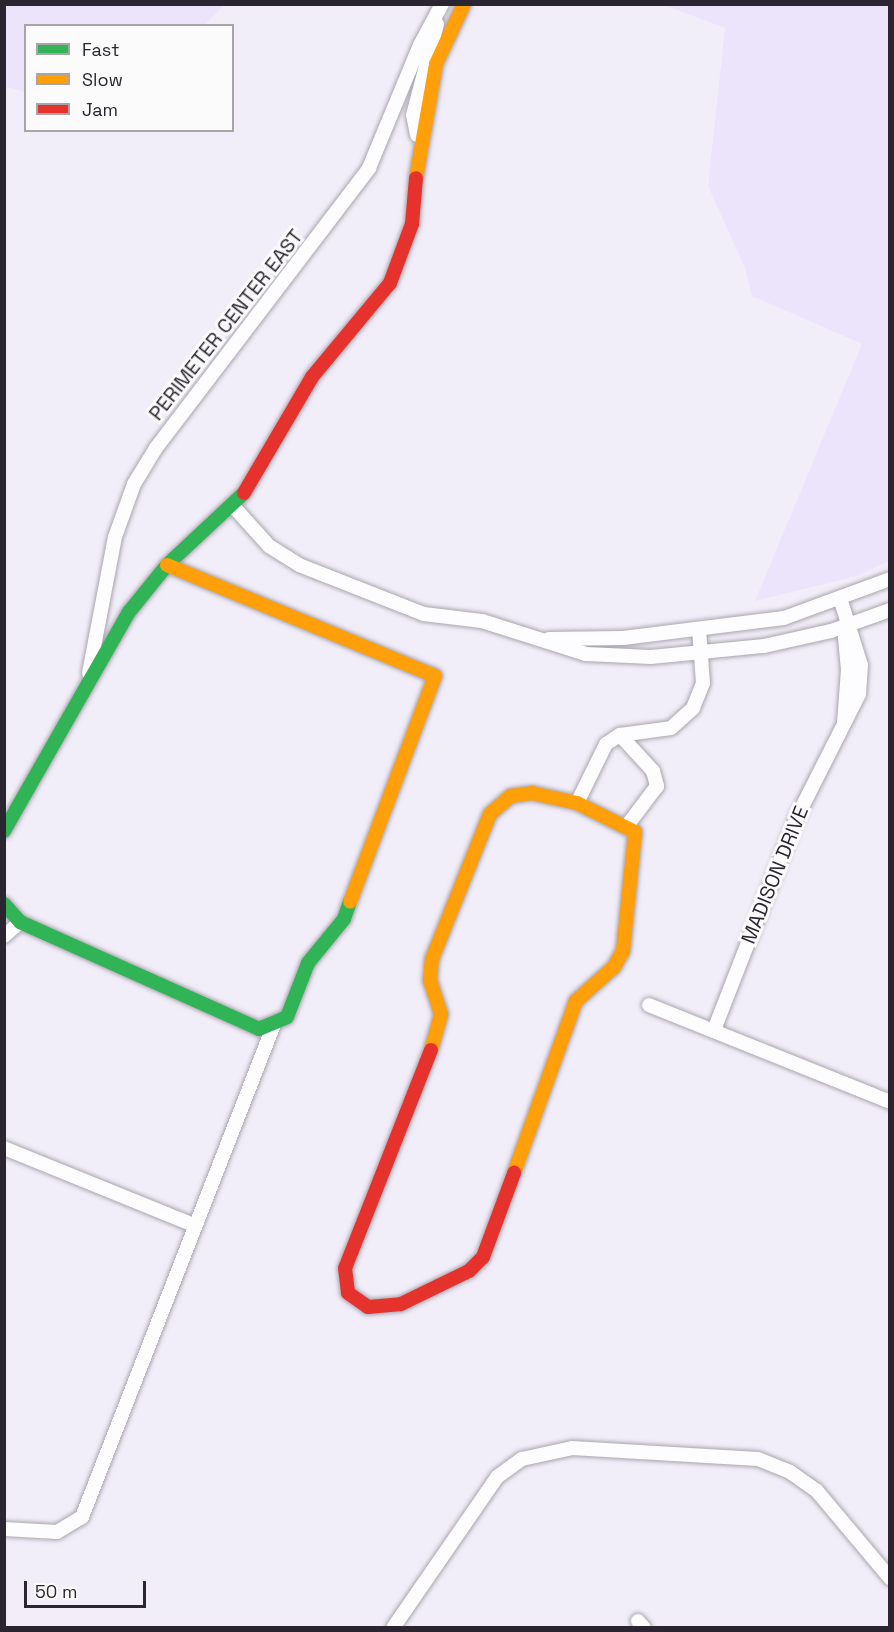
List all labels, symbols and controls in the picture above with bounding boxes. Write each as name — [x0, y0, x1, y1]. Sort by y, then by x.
legend — [24, 24, 234, 132]
text: Fast — [82, 38, 119, 61]
text: Slow — [82, 68, 123, 91]
text: Jam — [82, 98, 118, 121]
street label: PERIMETER CENTER EAST — [144, 225, 308, 425]
street label: MADISON DRIVE — [736, 803, 814, 947]
scale bar — [27, 1569, 148, 1607]
text: 50 m — [35, 1580, 77, 1603]

